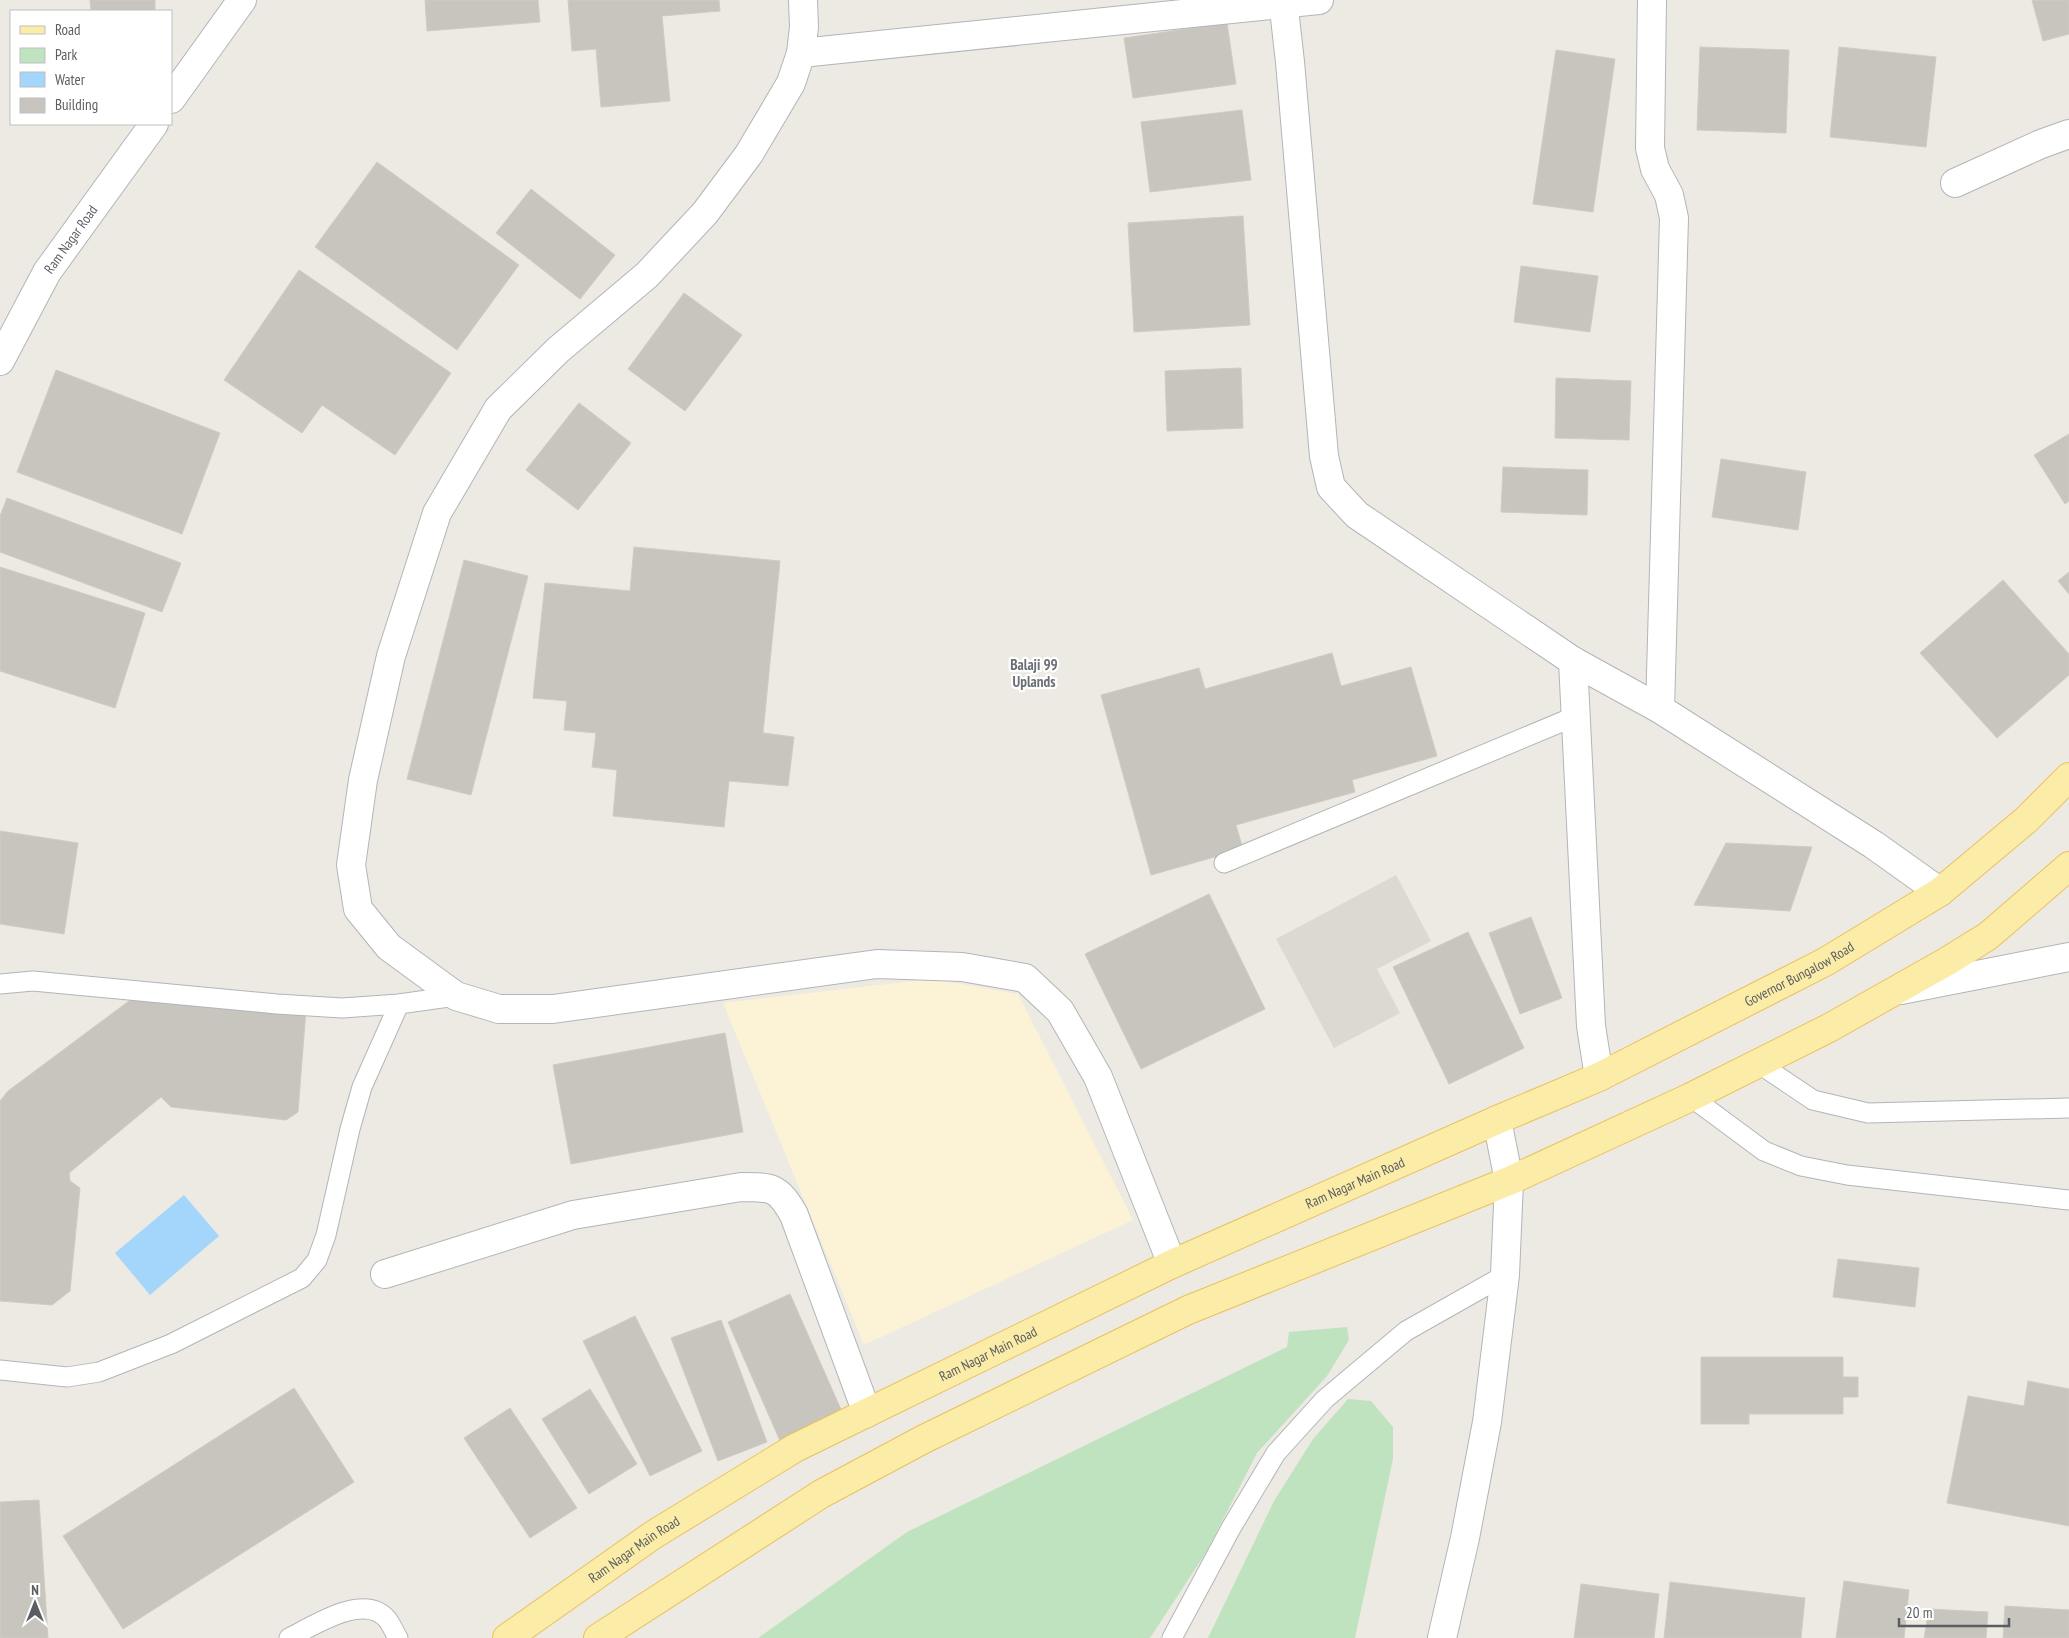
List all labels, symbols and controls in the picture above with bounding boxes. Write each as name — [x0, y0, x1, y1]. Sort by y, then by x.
legend — [10, 10, 172, 125]
text: Road — [55, 20, 81, 39]
text: Park — [55, 45, 77, 64]
text: Water — [55, 70, 86, 89]
text: Building — [55, 95, 98, 114]
street label: Ram Nagar Road — [40, 202, 101, 277]
district label: Balaji 99 Uplands — [1010, 655, 1058, 691]
street label: Governor Bungalow Road — [1741, 938, 1857, 1010]
street label: Ram Nagar Main Road — [1303, 1153, 1408, 1213]
street label: Ram Nagar Main Road — [936, 1322, 1040, 1385]
street label: Ram Nagar Main Road — [585, 1512, 683, 1587]
north arrow — [10, 1578, 60, 1628]
text: N — [31, 1581, 39, 1599]
scale bar — [1899, 1596, 2009, 1628]
text: 20 m — [1906, 1603, 1932, 1622]

